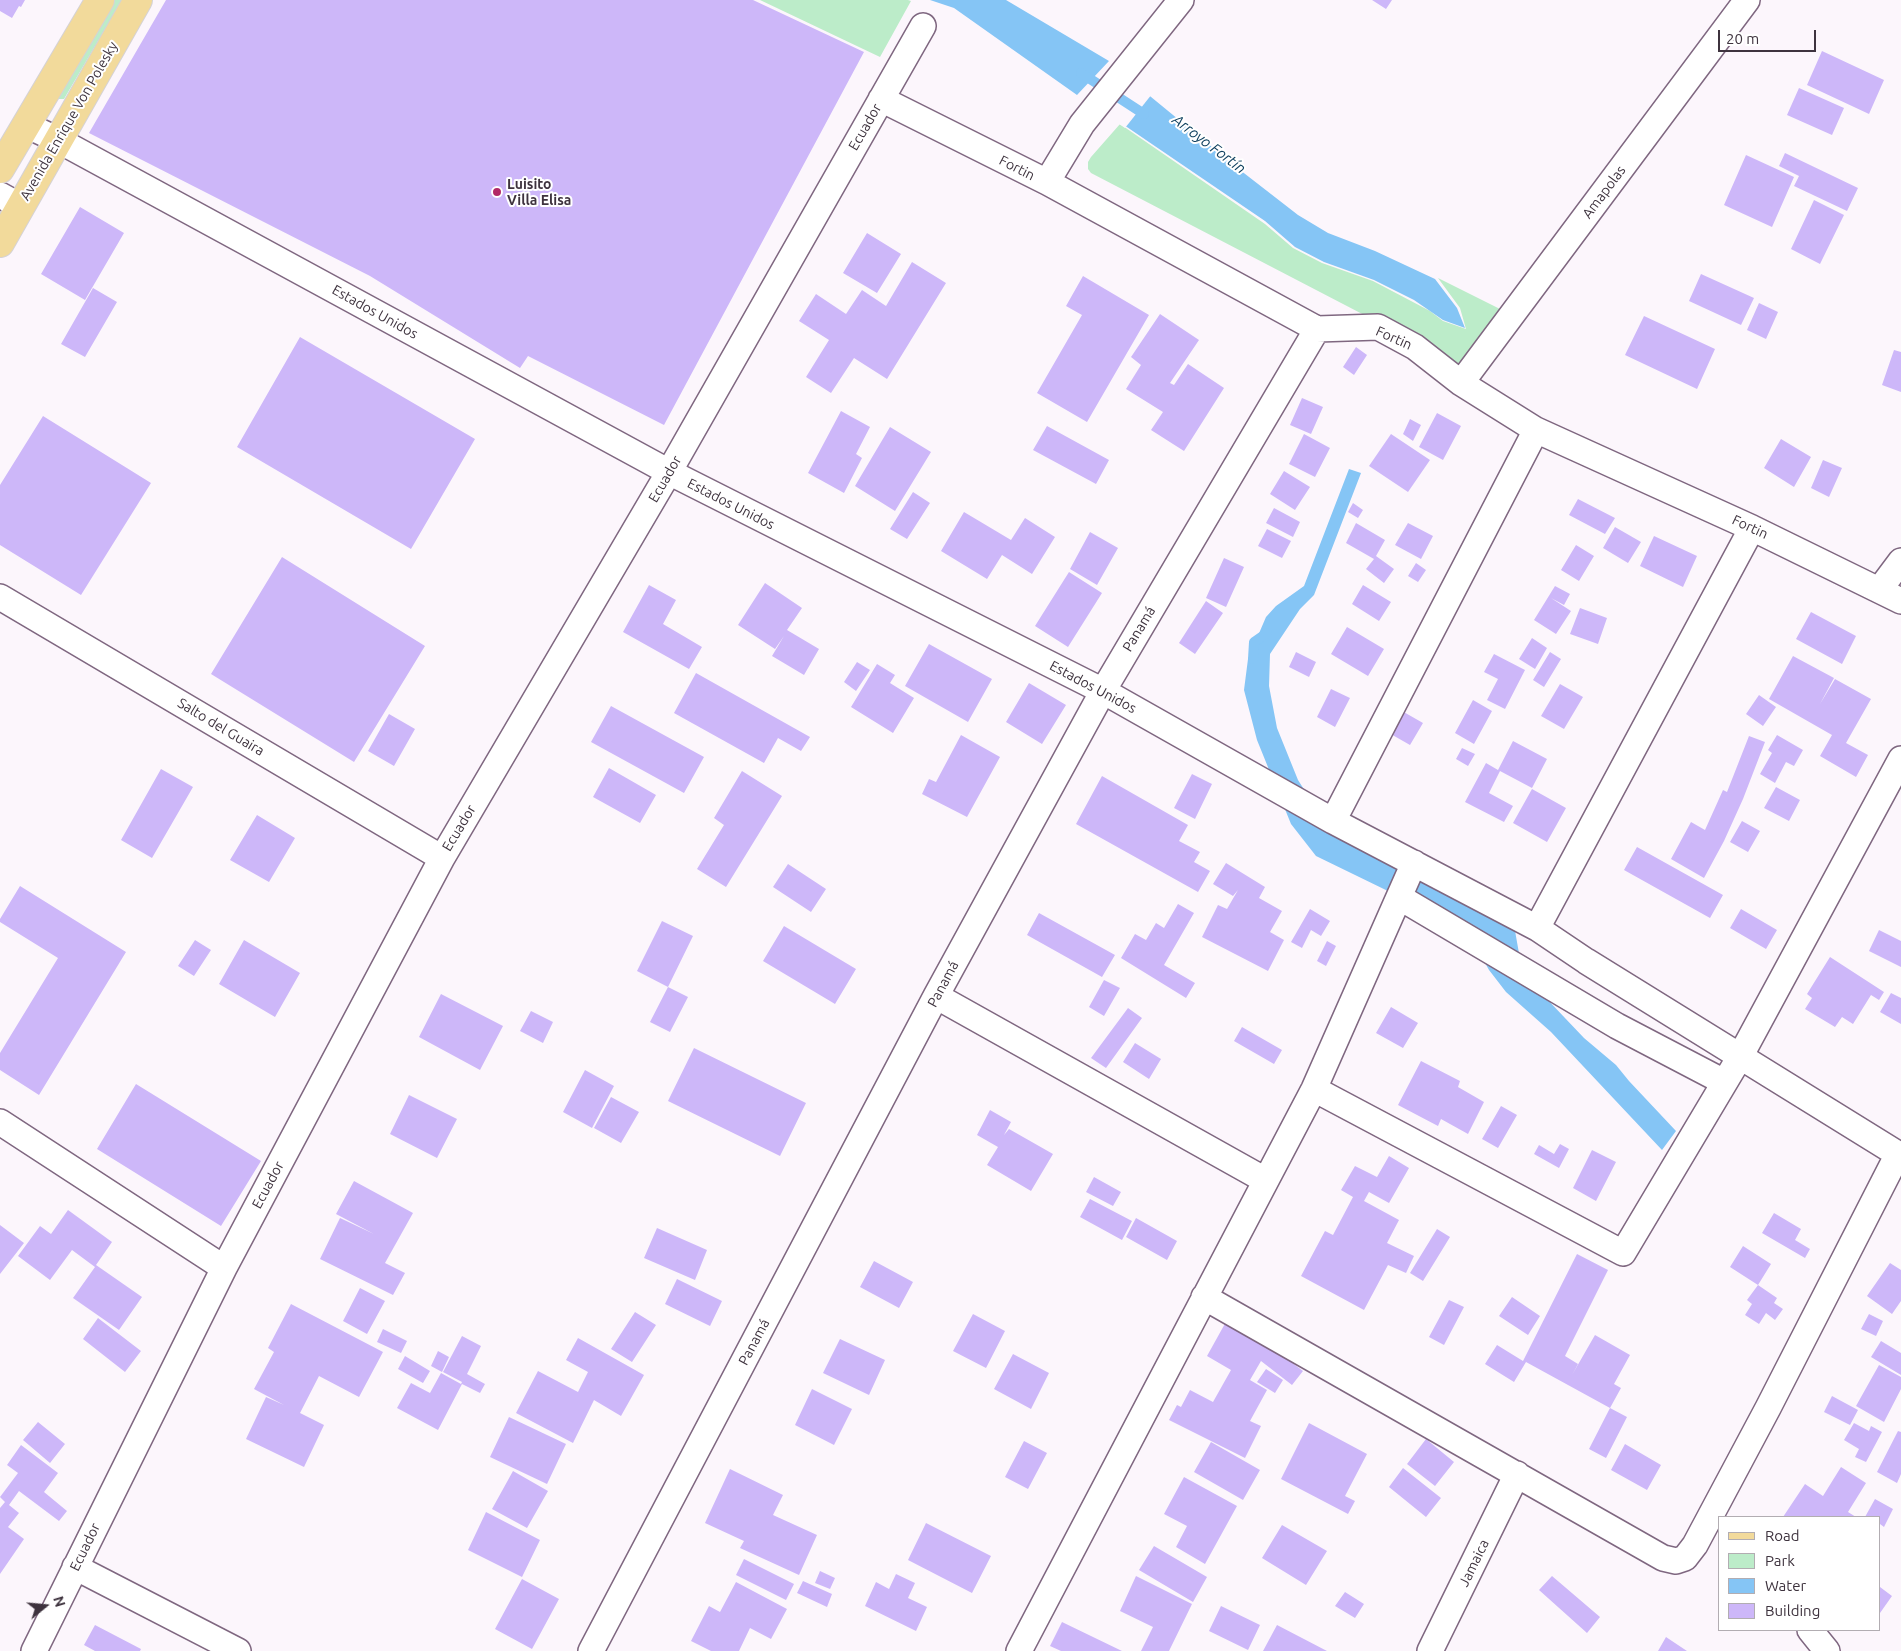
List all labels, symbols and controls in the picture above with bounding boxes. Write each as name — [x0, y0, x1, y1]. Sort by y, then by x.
scale bar — [1721, 20, 1818, 52]
text: 20 m — [1726, 30, 1759, 47]
street label: Avenida Enrique Von Polesky — [17, 39, 121, 203]
street label: Ecuador — [845, 101, 885, 153]
water label: Arroyo Fortín — [1169, 111, 1249, 177]
street label: Fortin — [996, 152, 1038, 184]
street label: Amapolas — [1579, 162, 1629, 222]
place label: Luisito Villa Elisa — [507, 176, 571, 208]
marker: Luisito Villa Elisa — [491, 186, 503, 198]
street label: Estados Unidos — [329, 281, 421, 343]
street label: Fortin — [1373, 323, 1415, 353]
street label: Ecuador — [645, 453, 685, 505]
street label: Estados Unidos — [685, 475, 777, 533]
street label: Fortin — [1729, 511, 1771, 543]
street label: Panamá — [1119, 603, 1159, 655]
street label: Estados Unidos — [1047, 657, 1139, 717]
street label: Salto del Guaira — [175, 695, 267, 759]
street label: Ecuador — [439, 802, 479, 854]
street label: Panamá — [924, 958, 962, 1010]
street label: Ecuador — [249, 1158, 287, 1212]
street label: Panamá — [735, 1316, 773, 1368]
legend — [1718, 1516, 1881, 1631]
street label: Ecuador — [66, 1520, 104, 1574]
text: Road — [1765, 1527, 1800, 1544]
street label: Jamaica — [1455, 1537, 1493, 1589]
text: Park — [1765, 1552, 1795, 1569]
text: Water — [1765, 1577, 1806, 1594]
north arrow — [20, 1581, 70, 1631]
text: N — [50, 1594, 69, 1609]
text: Building — [1765, 1602, 1820, 1619]

